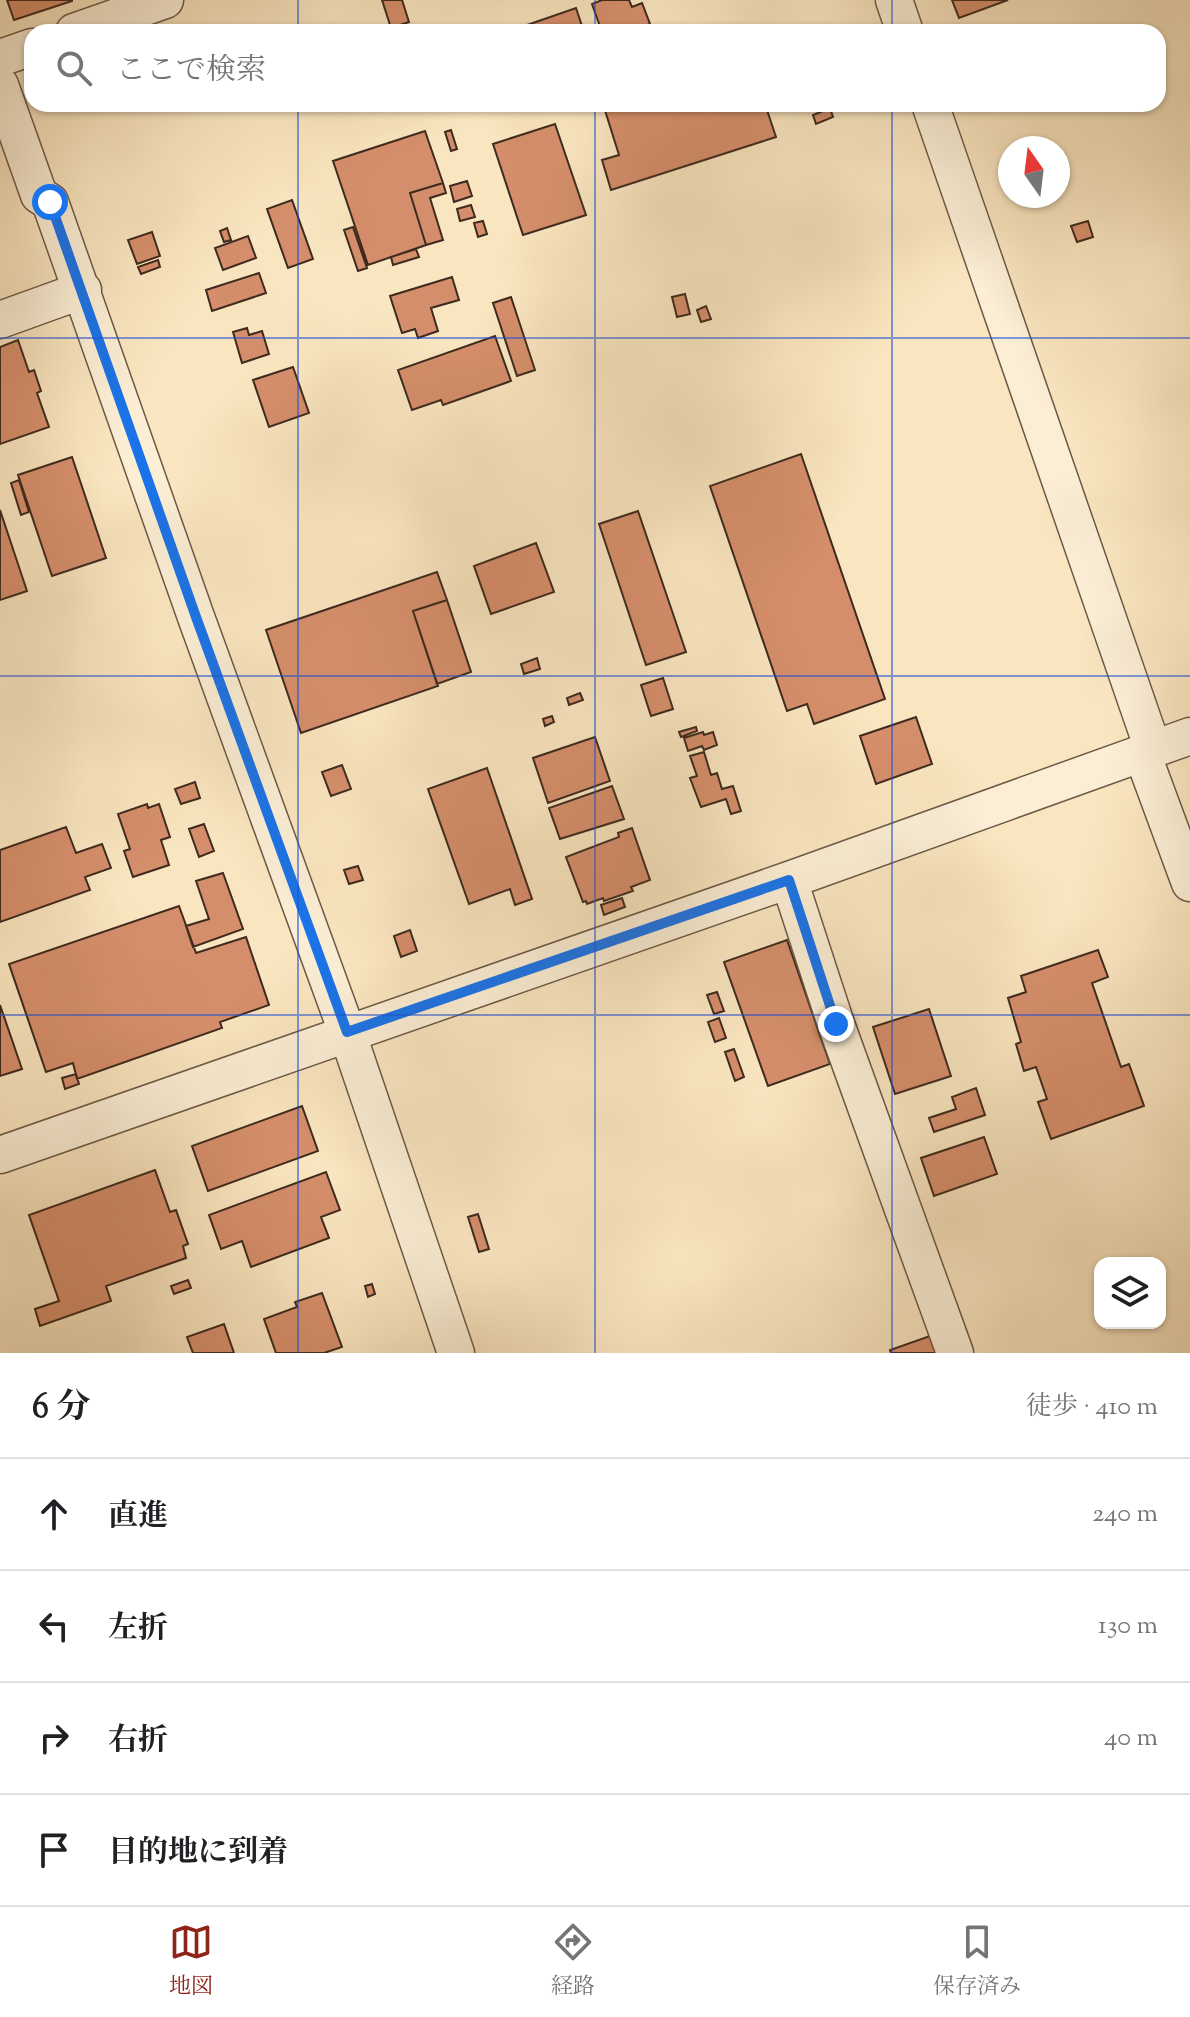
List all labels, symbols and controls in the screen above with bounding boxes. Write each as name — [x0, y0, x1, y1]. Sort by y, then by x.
search box — [24, 24, 1166, 112]
icon: search — [52, 46, 96, 90]
text: ここで検索 — [116, 50, 266, 93]
north arrow — [998, 136, 1070, 208]
route start — [32, 184, 68, 220]
route end — [818, 1006, 854, 1042]
map controls — [1094, 1257, 1166, 1329]
button: layers — [1094, 1257, 1166, 1329]
text: 6 分 — [32, 1384, 90, 1433]
text: 徒歩 · 410 m — [1026, 1389, 1158, 1426]
icon: ahead — [32, 1492, 76, 1536]
text: 直進 — [108, 1496, 168, 1539]
text: 240 m — [1092, 1496, 1158, 1533]
icon: left — [32, 1604, 76, 1648]
text: 左折 — [108, 1608, 168, 1651]
text: 130 m — [1098, 1608, 1158, 1645]
icon: right — [32, 1716, 76, 1760]
text: 右折 — [108, 1720, 168, 1763]
text: 40 m — [1104, 1720, 1158, 1757]
icon: arrive — [32, 1828, 76, 1872]
text: 目的地に到着 — [108, 1832, 288, 1875]
tab: 地図 — [169, 1920, 213, 2004]
tab: 経路 — [551, 1920, 595, 2004]
tab: 保存済み — [933, 1920, 1021, 2004]

